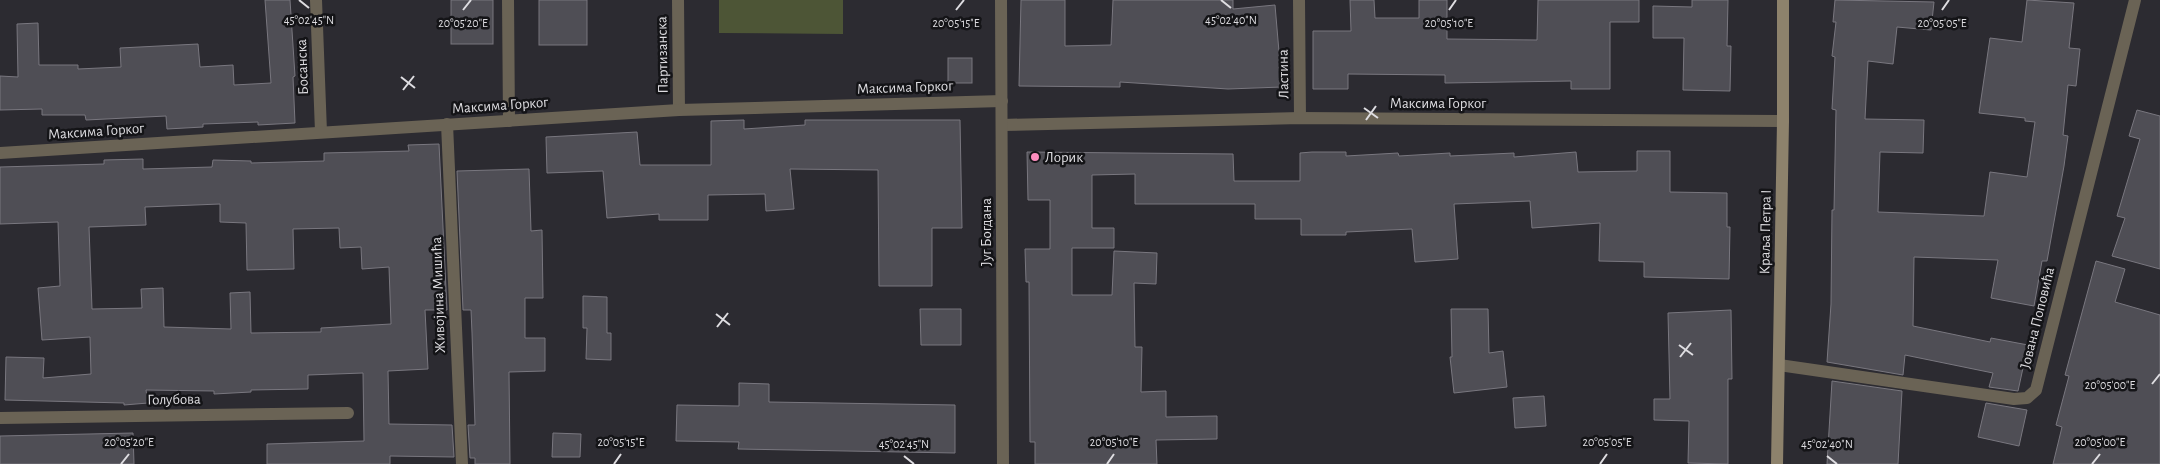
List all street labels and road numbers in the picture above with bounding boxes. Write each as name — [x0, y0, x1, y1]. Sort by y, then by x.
street label: Партизанска — [654, 16, 671, 94]
street label: Босанска — [294, 39, 311, 95]
street label: Ластина — [1276, 49, 1291, 99]
street label: Максима Горког — [857, 78, 954, 97]
street label: Максима Горког — [451, 95, 550, 116]
street label: Максима Горког — [1390, 96, 1487, 111]
street label: Максима Горког — [47, 121, 146, 142]
street label: Краља Петра I — [1757, 189, 1774, 275]
street label: Југ Богдана — [979, 198, 994, 266]
street label: Живојина Мишића — [429, 236, 448, 354]
street label: Јована Поповића — [2018, 266, 2057, 371]
street label: Голубова — [147, 392, 201, 407]

